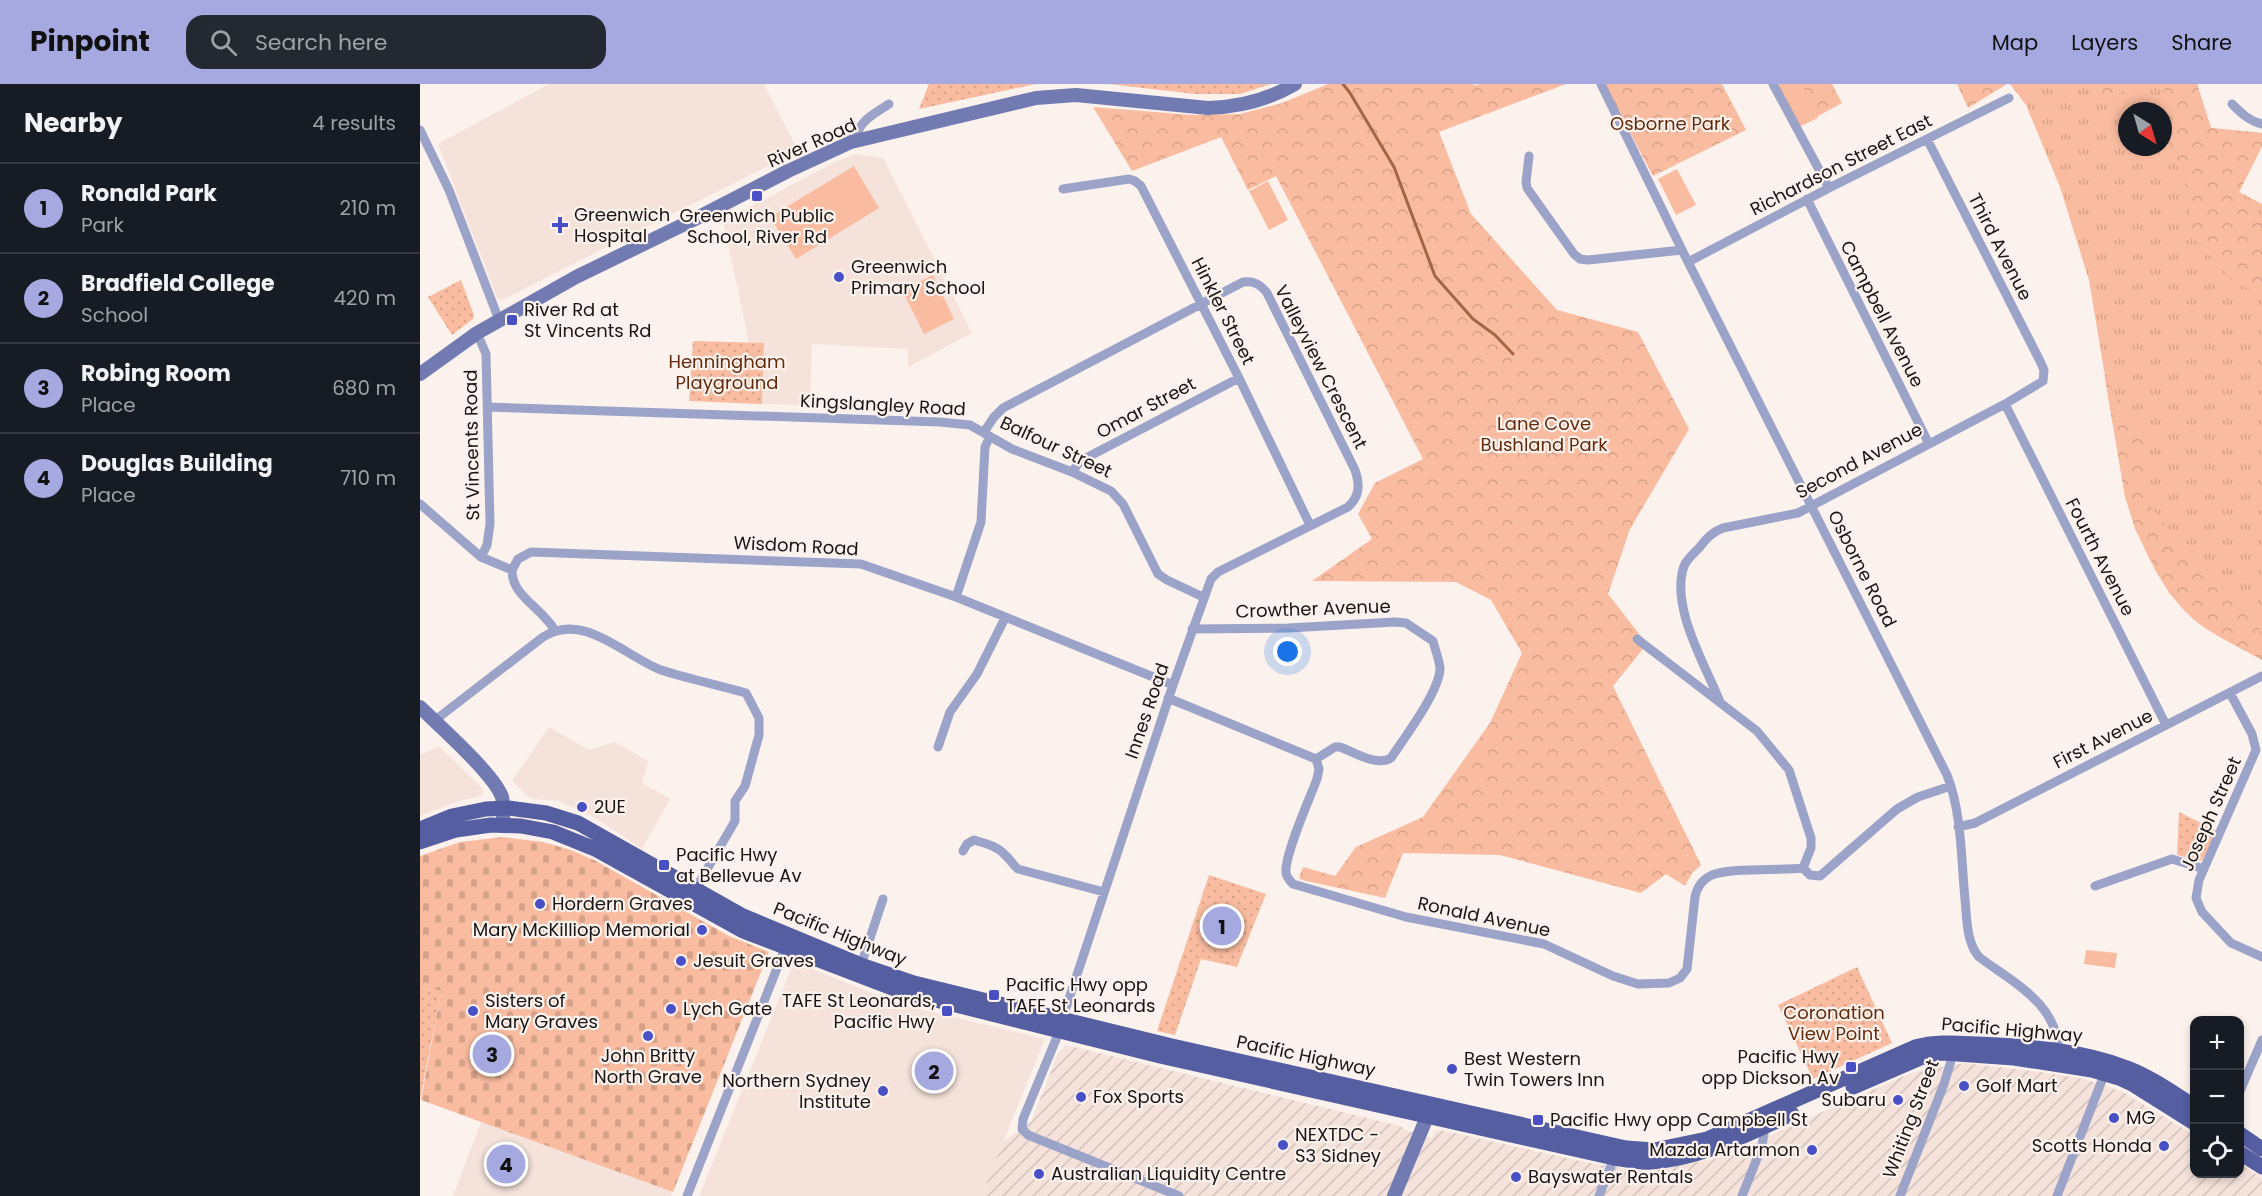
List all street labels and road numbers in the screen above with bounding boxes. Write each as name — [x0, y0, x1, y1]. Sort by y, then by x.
street label: Richardson Street East — [1746, 108, 1936, 221]
street label: River Road — [763, 112, 860, 173]
street label: Third Avenue — [1963, 189, 2038, 305]
street label: Campbell Avenue — [1835, 236, 1930, 391]
street label: Hinkler Street — [1186, 253, 1261, 369]
street label: Valleyview Crescent — [1269, 280, 1374, 453]
street label: St Vincents Road — [458, 369, 485, 521]
street label: Omar Street — [1092, 371, 1200, 444]
street label: Kingslangley Road — [800, 388, 967, 421]
street label: Balfour Street — [996, 410, 1116, 483]
street label: Second Avenue — [1791, 417, 1927, 505]
street label: Fourth Avenue — [2060, 493, 2141, 620]
street label: Osborne Road — [1822, 506, 1903, 632]
street label: Wisdom Road — [733, 530, 859, 561]
street label: Crowther Avenue — [1235, 593, 1391, 624]
street label: Innes Road — [1118, 660, 1175, 762]
street label: First Avenue — [2049, 703, 2157, 774]
street label: Joseph Street — [2174, 753, 2247, 875]
street label: Ronald Avenue — [1415, 890, 1553, 943]
street label: Pacific Highway — [770, 895, 911, 972]
street label: Pacific Highway — [1940, 1011, 2084, 1048]
street label: Pacific Highway — [1234, 1029, 1378, 1082]
street label: Whiting Street — [1876, 1056, 1945, 1182]

